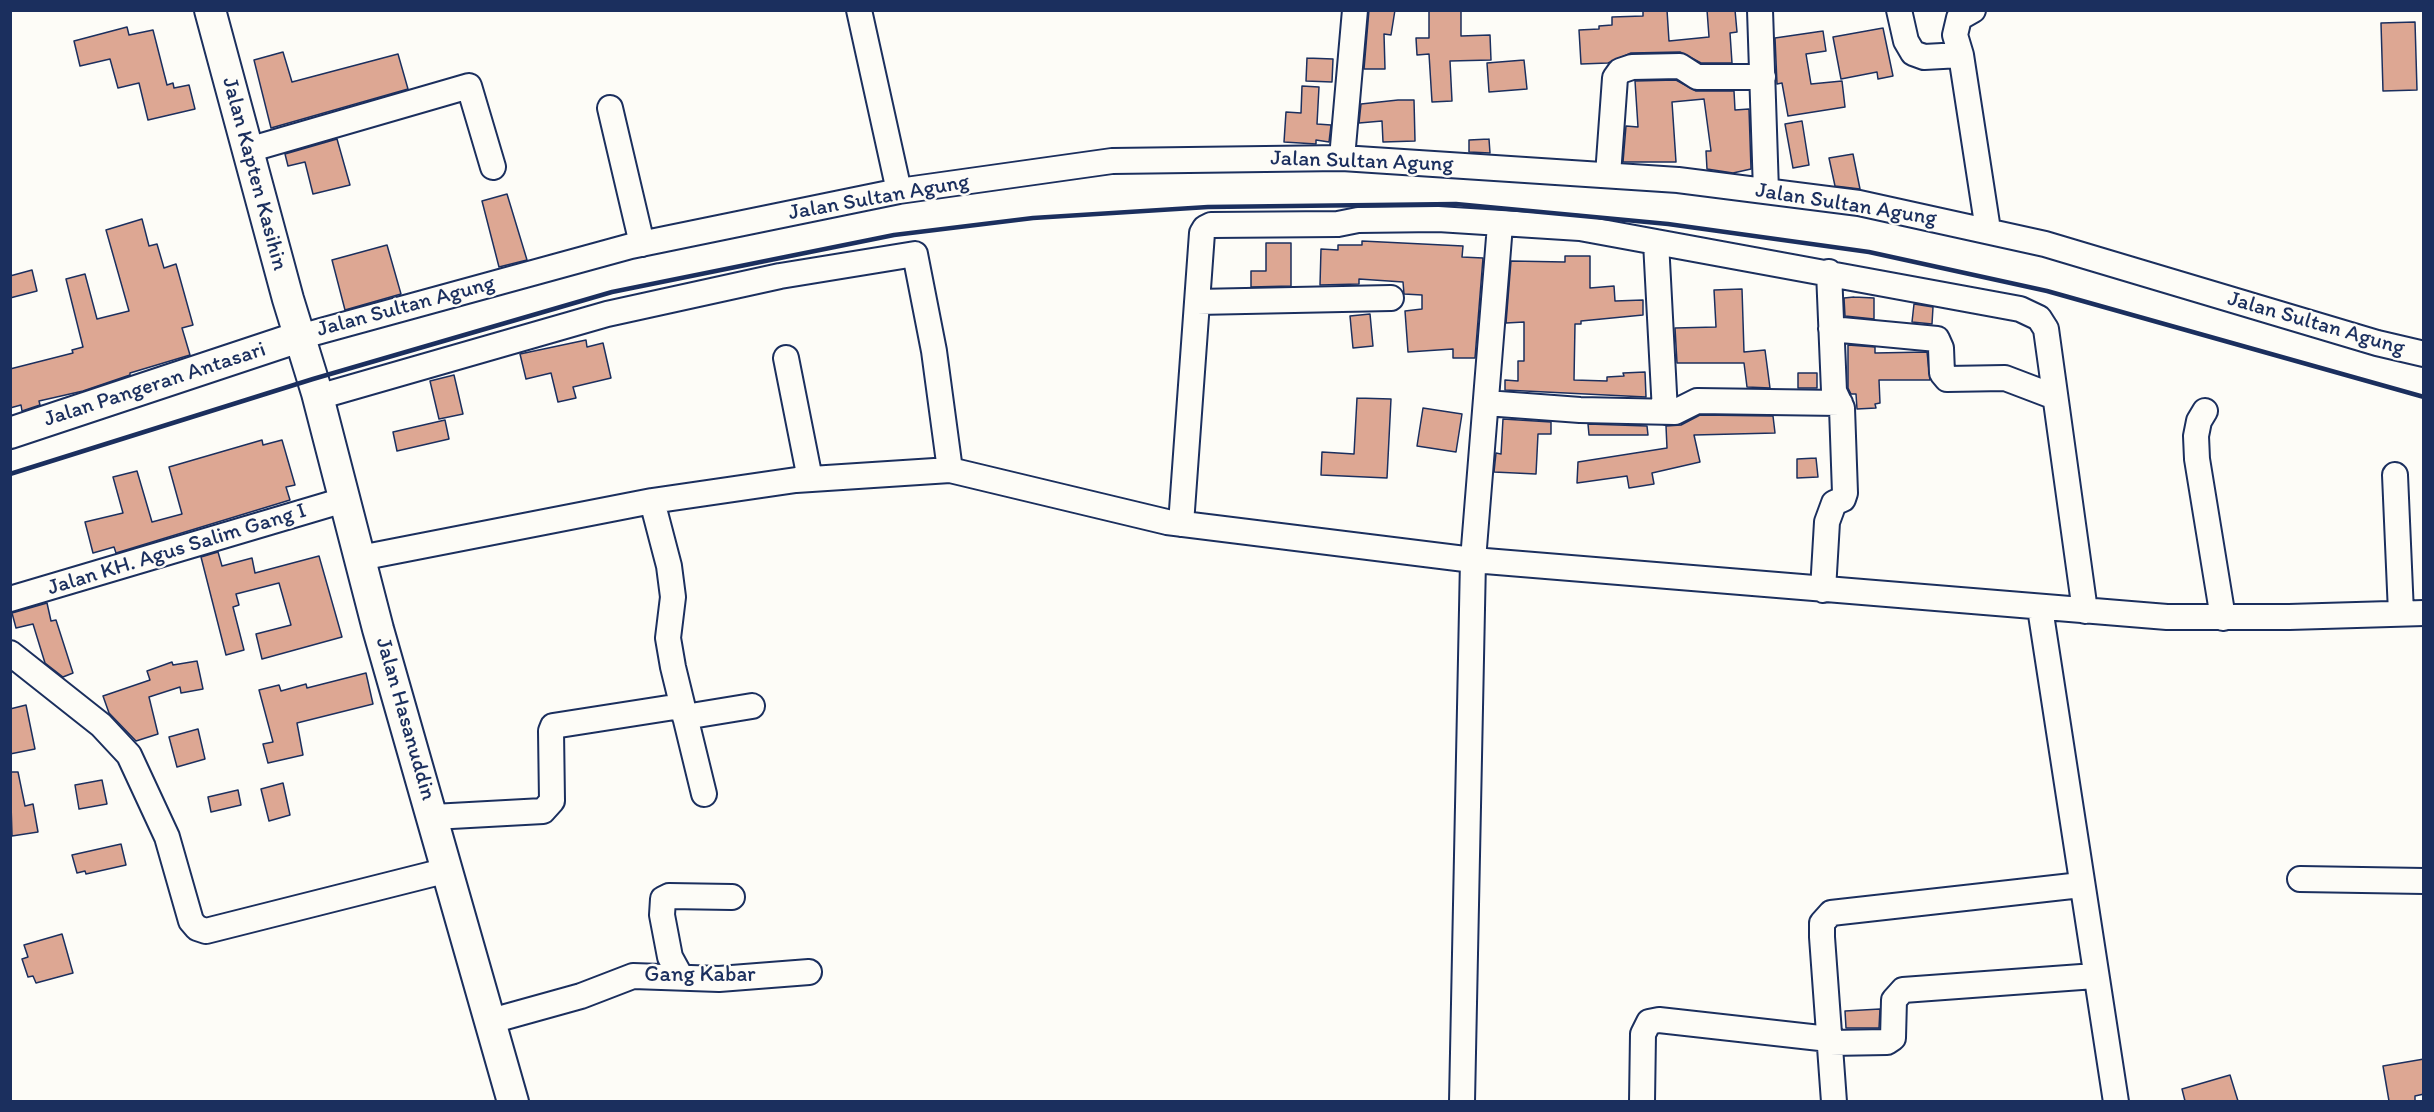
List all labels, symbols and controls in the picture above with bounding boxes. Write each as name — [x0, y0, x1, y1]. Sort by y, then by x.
street label: Jalan Kapten Kasihin — [216, 74, 292, 274]
street label: Jalan Sultan Agung — [1270, 146, 1454, 178]
street label: Jalan Sultan Agung — [786, 169, 972, 227]
street label: Jalan Sultan Agung — [1753, 178, 1939, 232]
street label: Jalan Sultan Agung — [314, 271, 498, 343]
street label: Jalan Sultan Agung — [2224, 286, 2408, 362]
street label: Jalan Pangeran Antasari — [41, 337, 269, 433]
street label: Jalan KH. Agus Salim Gang I — [44, 498, 310, 602]
street label: Jalan Hasanuddin — [369, 635, 441, 803]
street label: Gang Kabar — [644, 962, 756, 988]

